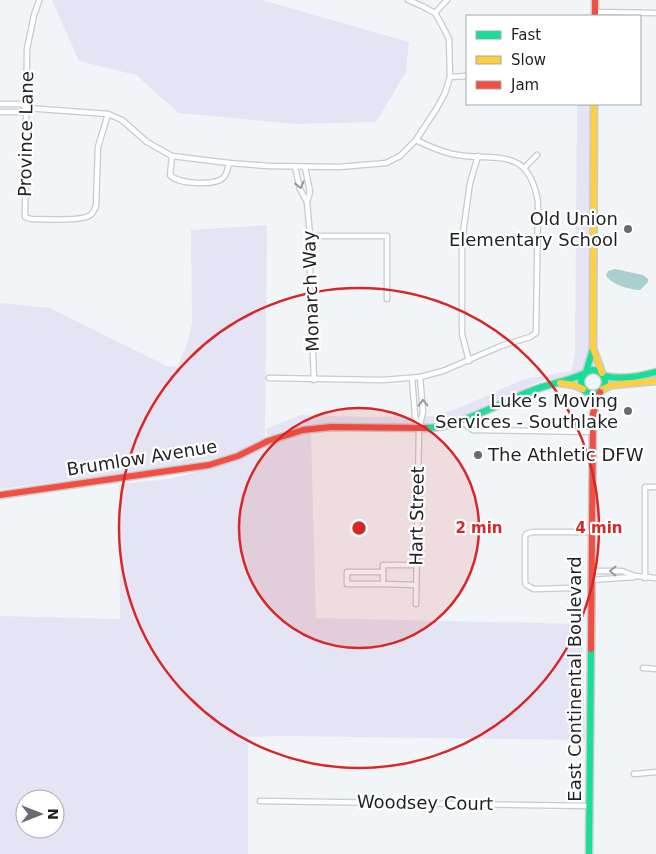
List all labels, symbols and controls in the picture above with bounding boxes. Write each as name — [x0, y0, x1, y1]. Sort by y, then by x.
legend — [466, 15, 641, 105]
text: Fast — [511, 26, 541, 44]
text: Slow — [511, 51, 546, 69]
street label: Province Lane — [14, 71, 37, 197]
text: Jam — [510, 76, 539, 94]
one-way arrow — [294, 181, 305, 189]
place label: Old Union Elementary School — [449, 208, 618, 250]
marker: Old Union Elementary School — [622, 223, 634, 235]
street label: Monarch Way — [298, 230, 323, 352]
place label: Luke’s Moving Services - Southlake — [435, 390, 618, 432]
one-way arrow — [417, 398, 428, 406]
marker: Luke’s Moving Services - Southlake — [622, 405, 634, 417]
street label: Brumlow Avenue — [65, 435, 219, 480]
place label: The Athletic DFW — [487, 444, 644, 465]
marker: The Athletic DFW — [472, 449, 484, 461]
street label: Hart Street — [405, 466, 428, 566]
centre of rings — [350, 519, 368, 537]
text: 2 min — [455, 519, 503, 537]
text: 4 min — [575, 519, 623, 537]
street label: East Continental Boulevard — [564, 556, 585, 802]
one-way arrow — [609, 566, 617, 576]
north arrow — [15, 789, 65, 839]
street label: Woodsey Court — [357, 791, 493, 814]
text: N — [45, 808, 61, 820]

